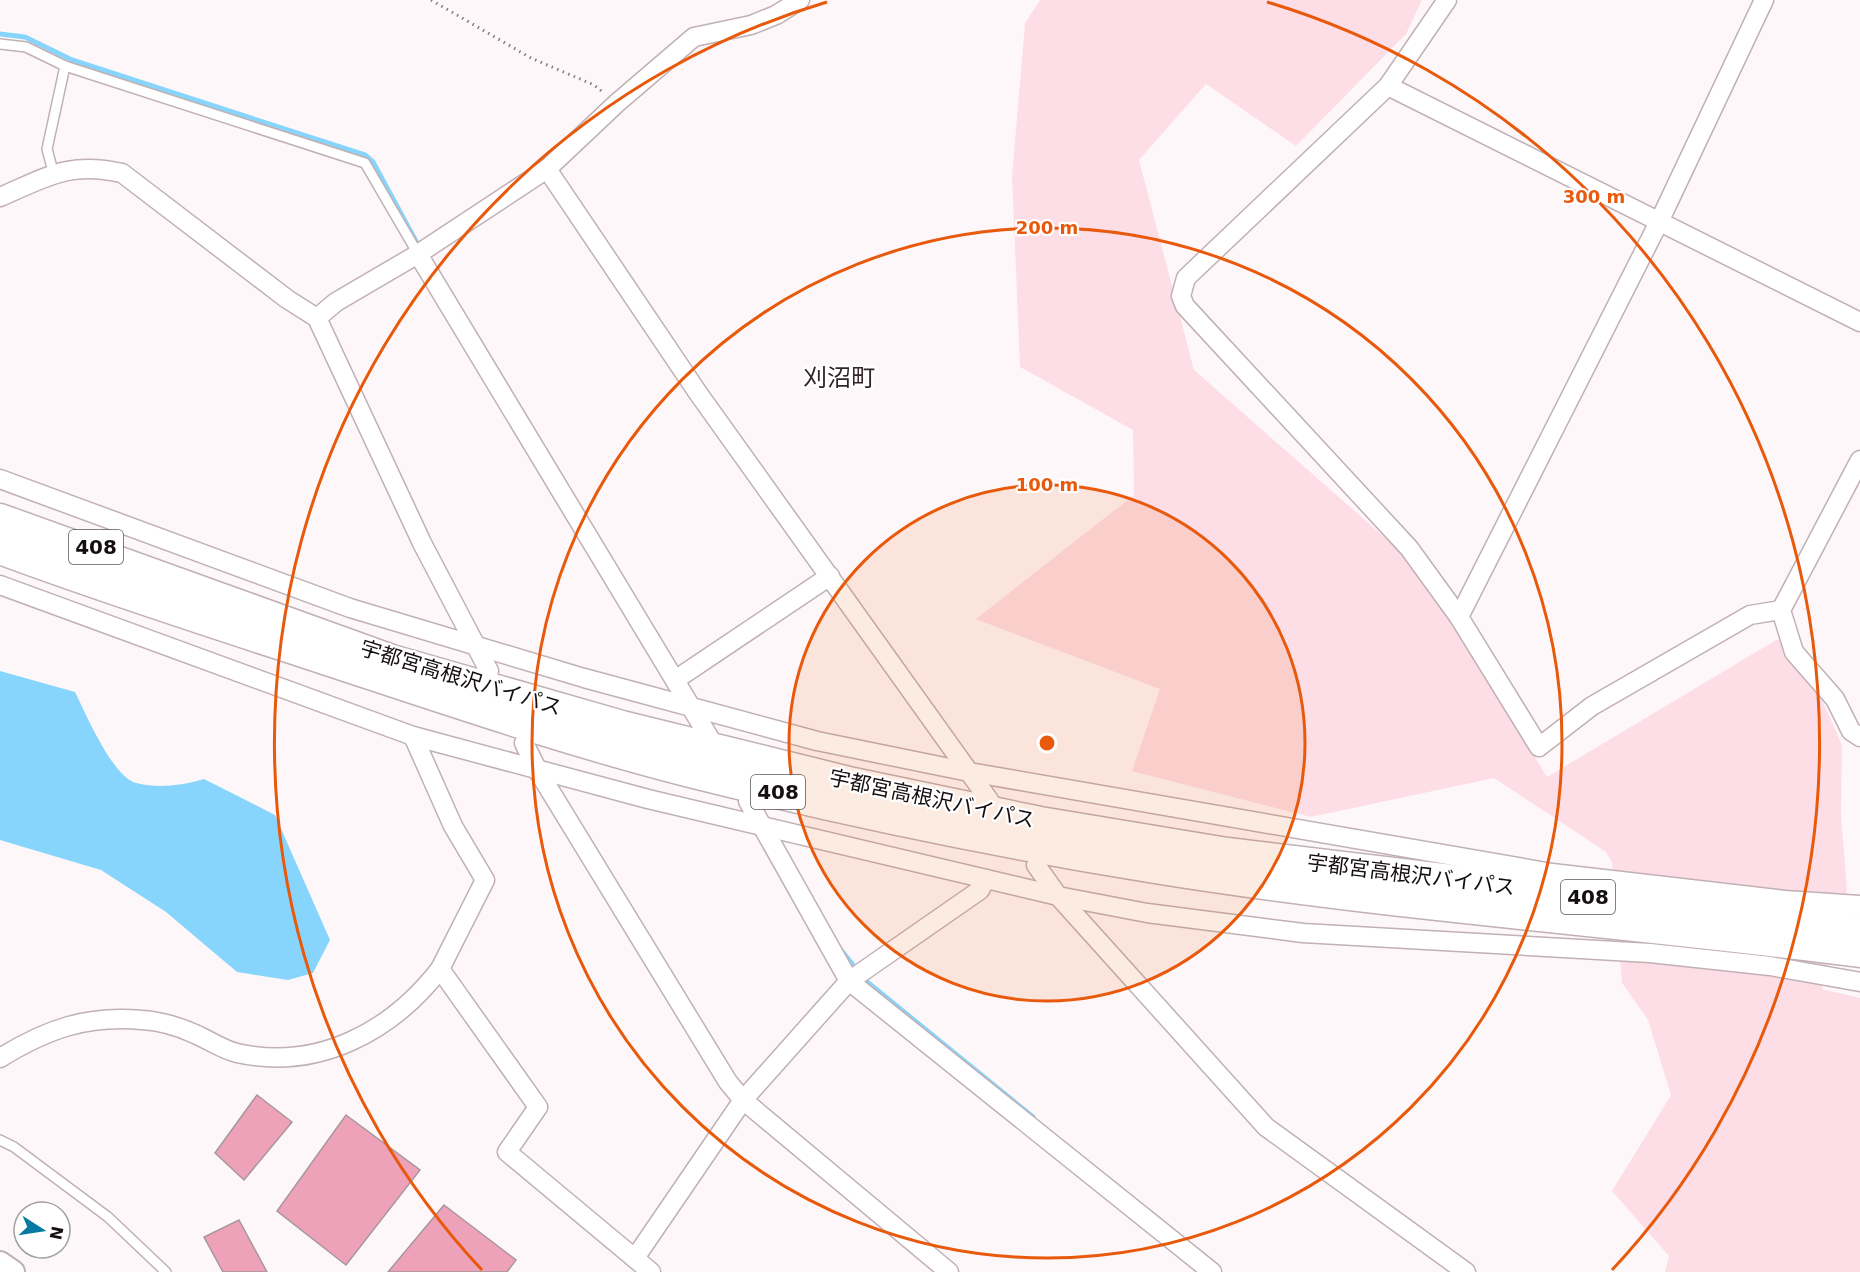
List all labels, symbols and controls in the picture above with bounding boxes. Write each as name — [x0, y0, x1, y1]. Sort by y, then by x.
text: 300 m — [1563, 186, 1625, 207]
text: 200 m — [1016, 217, 1078, 238]
district label: 刈沼町 — [803, 364, 875, 392]
text: 100 m — [1016, 474, 1078, 495]
road number: 408 — [69, 530, 123, 564]
street label: 宇都宮高根沢バイパス — [357, 636, 565, 720]
centre of rings — [1037, 733, 1057, 753]
street label: 宇都宮高根沢バイパス — [827, 765, 1037, 833]
road number: 408 — [751, 775, 805, 809]
street label: 宇都宮高根沢バイパス — [1306, 850, 1516, 900]
road number: 408 — [1561, 880, 1615, 914]
north arrow — [12, 1200, 72, 1260]
text: N — [45, 1224, 67, 1242]

